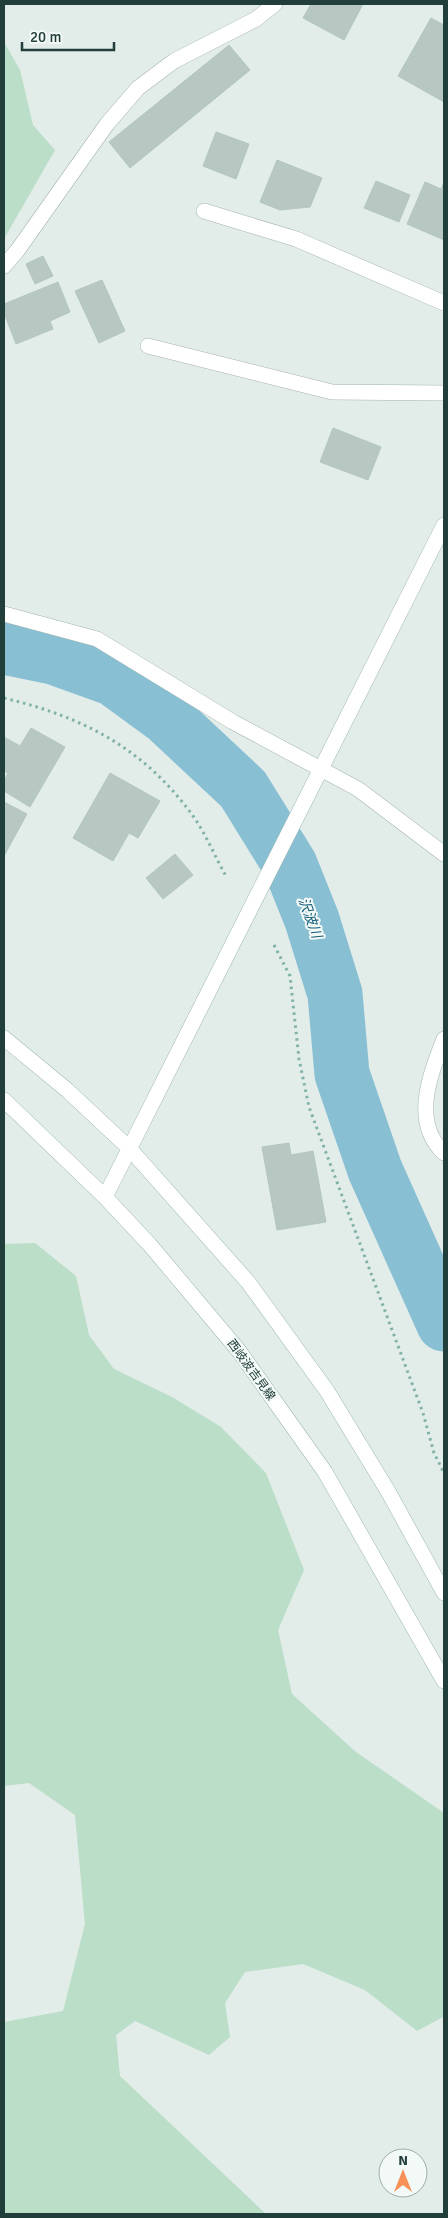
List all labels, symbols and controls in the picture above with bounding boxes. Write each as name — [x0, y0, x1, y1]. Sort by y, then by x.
scale bar — [22, 20, 115, 52]
text: 20 m — [30, 28, 61, 46]
water label: 沢波川 — [295, 895, 326, 943]
street label: 西岐波吉見線 — [224, 1336, 278, 1404]
north arrow — [378, 2148, 428, 2198]
text: N — [398, 2152, 408, 2169]

